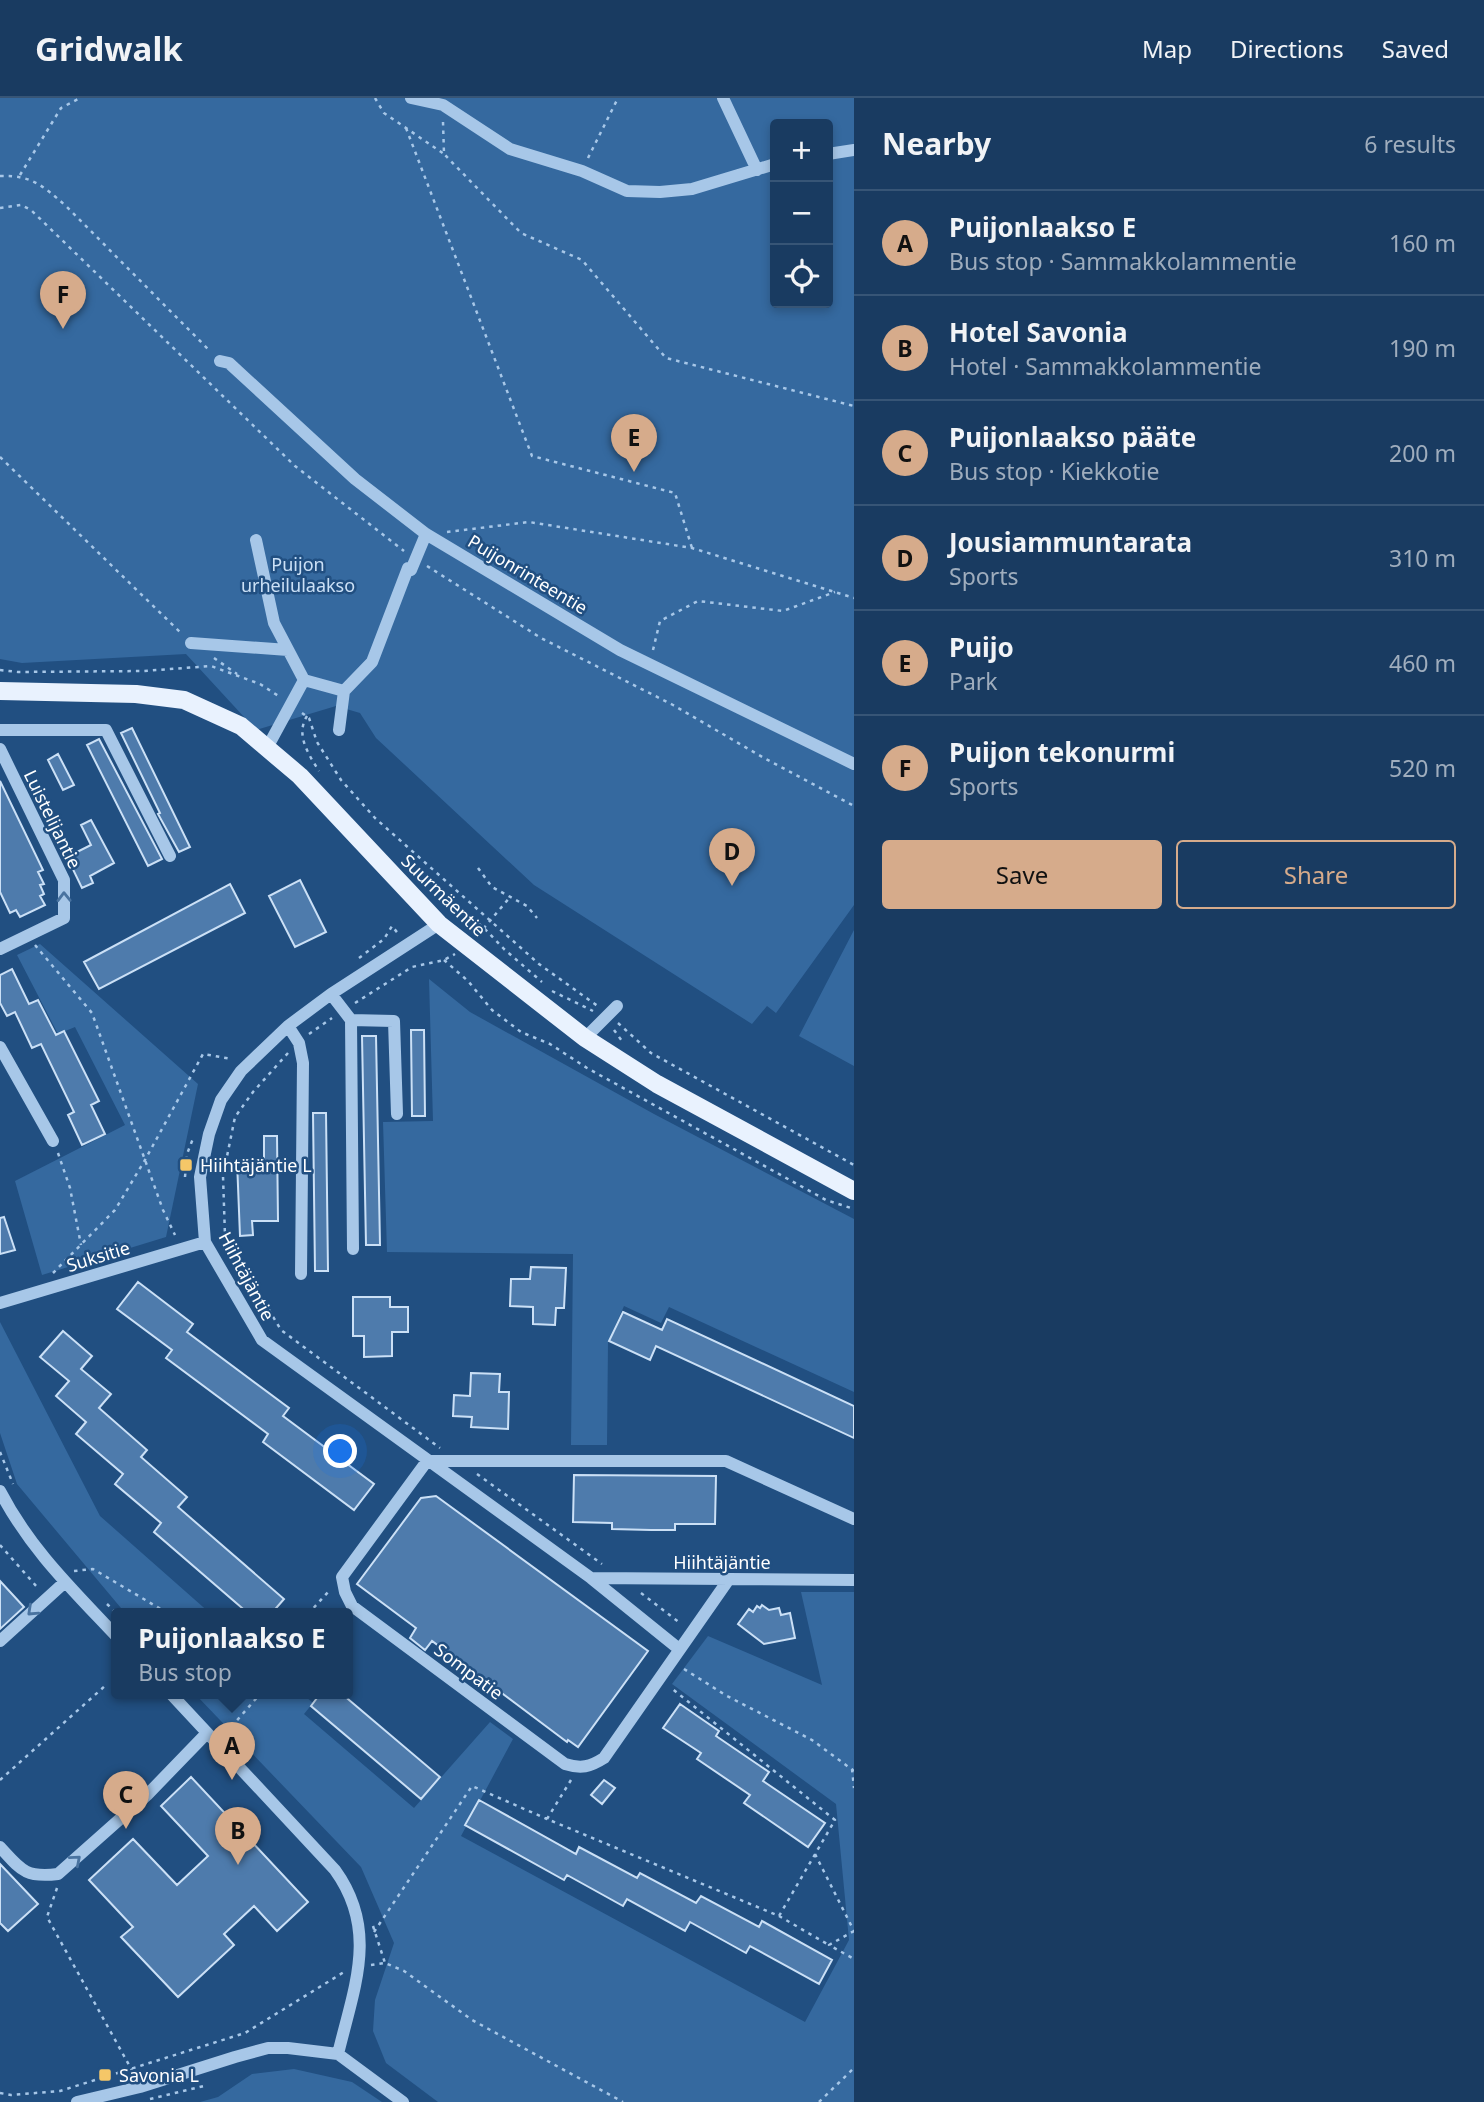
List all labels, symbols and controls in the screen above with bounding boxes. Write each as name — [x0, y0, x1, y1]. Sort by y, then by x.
text: Gridwalk — [35, 26, 183, 71]
text: Map — [1142, 32, 1192, 65]
text: Directions — [1230, 32, 1344, 65]
text: Saved — [1382, 32, 1449, 65]
map controls — [770, 119, 833, 308]
button: + — [770, 119, 833, 182]
text: Nearby — [882, 123, 991, 164]
text: 6 results — [1364, 128, 1456, 160]
button: − — [770, 182, 833, 245]
text: Puijonlaakso E — [949, 209, 1136, 245]
text: A — [897, 227, 913, 259]
text: 160 m — [1389, 227, 1456, 259]
button: locate — [770, 245, 833, 308]
text: Bus stop · Sammakkolammentie — [949, 245, 1297, 277]
pin: F — [40, 271, 86, 329]
text: Hotel Savonia — [949, 314, 1128, 350]
text: B — [897, 332, 913, 364]
text: 190 m — [1389, 332, 1456, 364]
text: Hotel · Sammakkolammentie — [949, 350, 1261, 382]
pin: E — [611, 414, 657, 472]
text: Puijonlaakso pääte — [949, 419, 1196, 455]
text: C — [898, 437, 912, 469]
text: 200 m — [1389, 437, 1456, 469]
text: Bus stop · Kiekkotie — [949, 455, 1160, 487]
text: Jousiammuntarata — [949, 524, 1192, 560]
street label: Puijonrinteentie — [464, 529, 592, 619]
text: D — [897, 542, 913, 574]
text: 310 m — [1389, 542, 1456, 574]
park label: Puijon urheilulaakso — [241, 552, 355, 597]
text: Sports — [949, 560, 1019, 592]
text: Puijo — [949, 629, 1014, 665]
text: E — [899, 647, 911, 679]
text: 460 m — [1389, 647, 1456, 679]
text: Park — [949, 665, 998, 697]
text: Puijon tekonurmi — [949, 734, 1175, 770]
text: F — [899, 752, 911, 784]
text: 520 m — [1389, 752, 1456, 784]
street label: Luistelijantie — [19, 766, 87, 872]
text: Sports — [949, 770, 1019, 802]
pin: D — [709, 828, 755, 886]
button: Save — [882, 840, 1162, 909]
button: Share — [1176, 840, 1456, 909]
street label: Suurmäentie — [396, 848, 492, 942]
one-way arrow — [56, 891, 72, 902]
place label: Hiihtäjäntie L — [200, 1153, 312, 1177]
marker: Hiihtäjäntie L — [178, 1157, 194, 1173]
street label: Hiihtäjäntie — [214, 1227, 280, 1325]
street label: Suksitie — [63, 1235, 133, 1277]
your location — [323, 1434, 357, 1468]
street label: Hiihtäjäntie — [673, 1550, 771, 1574]
one-way arrow — [27, 1603, 40, 1615]
popup — [111, 1608, 353, 1699]
text: Puijonlaakso E — [138, 1620, 326, 1656]
street label: Sompatie — [430, 1637, 508, 1705]
text: Bus stop — [138, 1656, 232, 1688]
pin: A — [209, 1722, 255, 1780]
pin: C — [103, 1771, 149, 1829]
pin: B — [215, 1807, 261, 1865]
one-way arrow — [68, 1856, 81, 1868]
place label: Savonia L — [119, 2063, 199, 2087]
marker: Savonia L — [97, 2067, 113, 2083]

